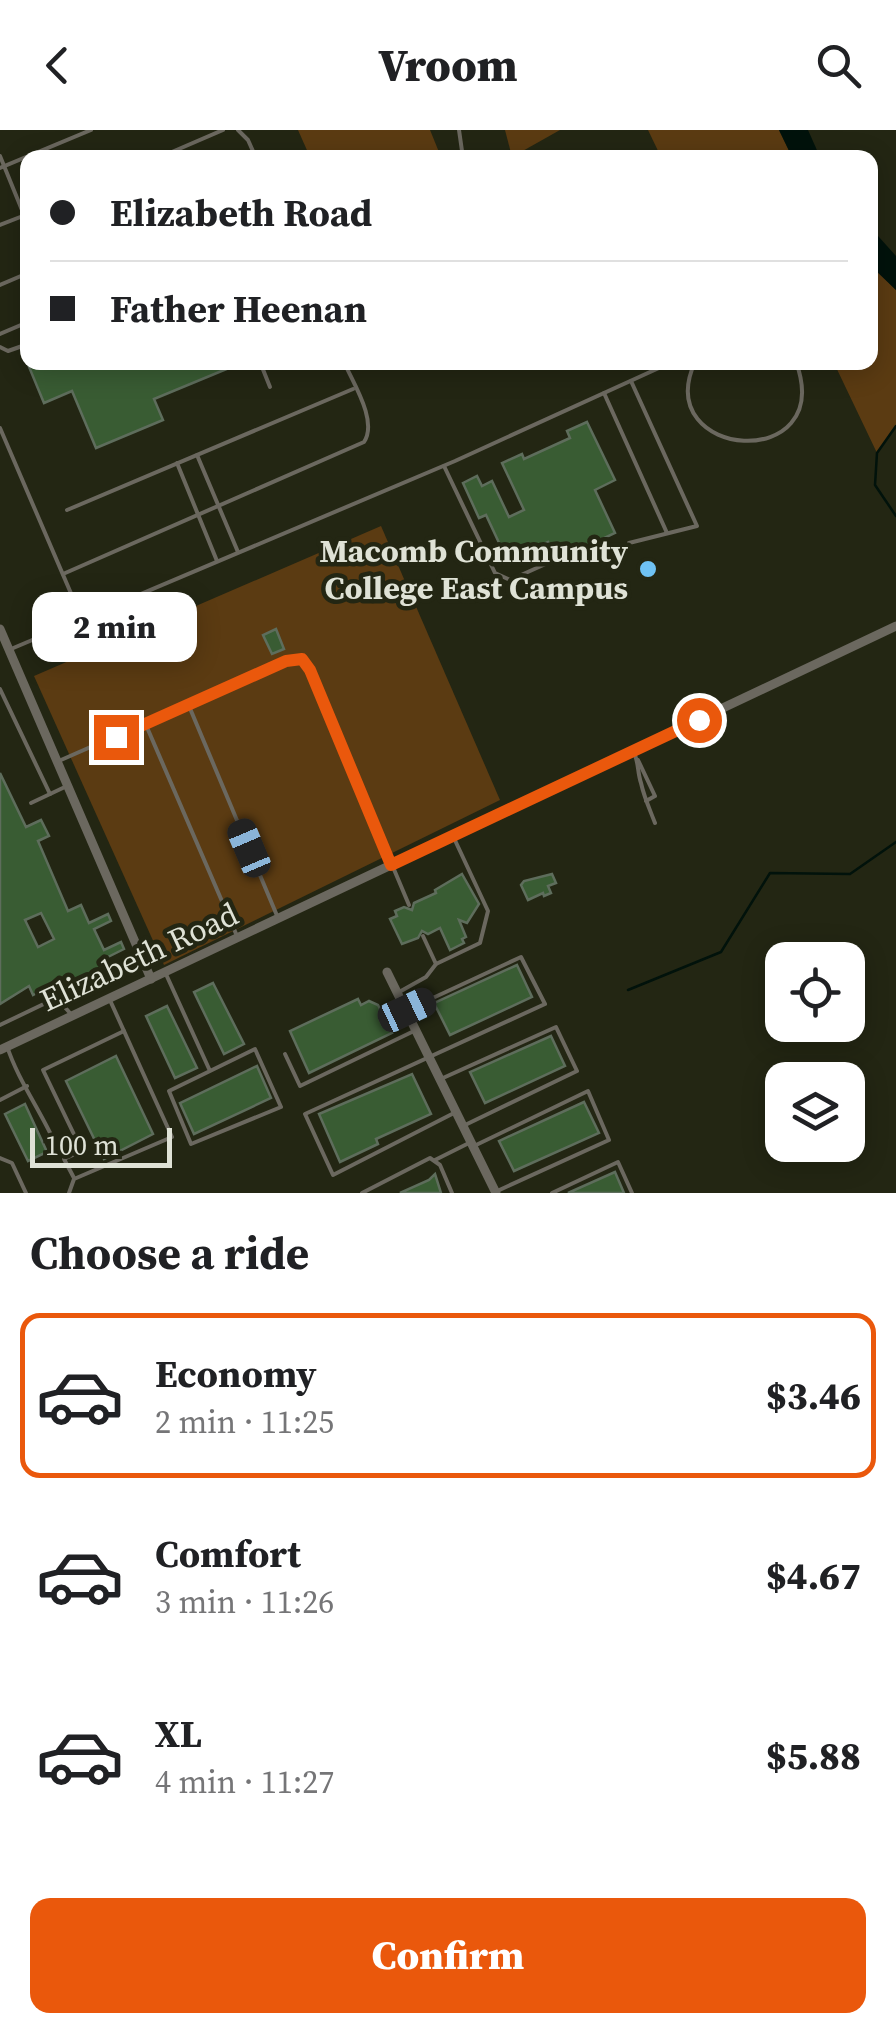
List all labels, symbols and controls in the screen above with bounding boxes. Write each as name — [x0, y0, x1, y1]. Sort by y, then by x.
text: Vroom — [378, 34, 518, 96]
icon: back — [30, 38, 85, 93]
icon: search — [811, 38, 866, 93]
text: Elizabeth Road — [110, 187, 372, 239]
text: Father Heenan — [110, 283, 367, 335]
place label: Macomb Community College East Campus — [320, 529, 628, 610]
marker: Macomb Community College East Campus — [637, 558, 659, 580]
callout: 2 min — [34, 592, 198, 662]
text: 2 min — [73, 605, 156, 649]
route start — [677, 698, 722, 743]
route end — [94, 715, 139, 760]
car — [223, 815, 275, 881]
street label: Elizabeth Road — [33, 892, 245, 1022]
map controls — [765, 942, 865, 1162]
button: locate — [765, 942, 865, 1042]
car — [373, 984, 441, 1036]
button: layers — [765, 1062, 865, 1162]
scale bar — [30, 1123, 172, 1168]
text: 100 m — [45, 1126, 119, 1164]
text: Choose a ride — [30, 1222, 309, 1284]
text: Economy — [155, 1348, 317, 1400]
icon: car — [35, 1351, 125, 1441]
text: $3.46 — [766, 1370, 861, 1422]
text: 2 min · 11:25 — [155, 1400, 334, 1444]
text: Comfort — [155, 1528, 301, 1580]
icon: car — [35, 1531, 125, 1621]
text: $4.67 — [766, 1550, 861, 1602]
text: 3 min · 11:26 — [155, 1580, 334, 1624]
text: XL — [155, 1708, 202, 1760]
icon: car — [35, 1711, 125, 1801]
text: $5.88 — [766, 1730, 861, 1782]
text: 4 min · 11:27 — [155, 1760, 334, 1804]
button: Confirm — [30, 1898, 866, 2013]

